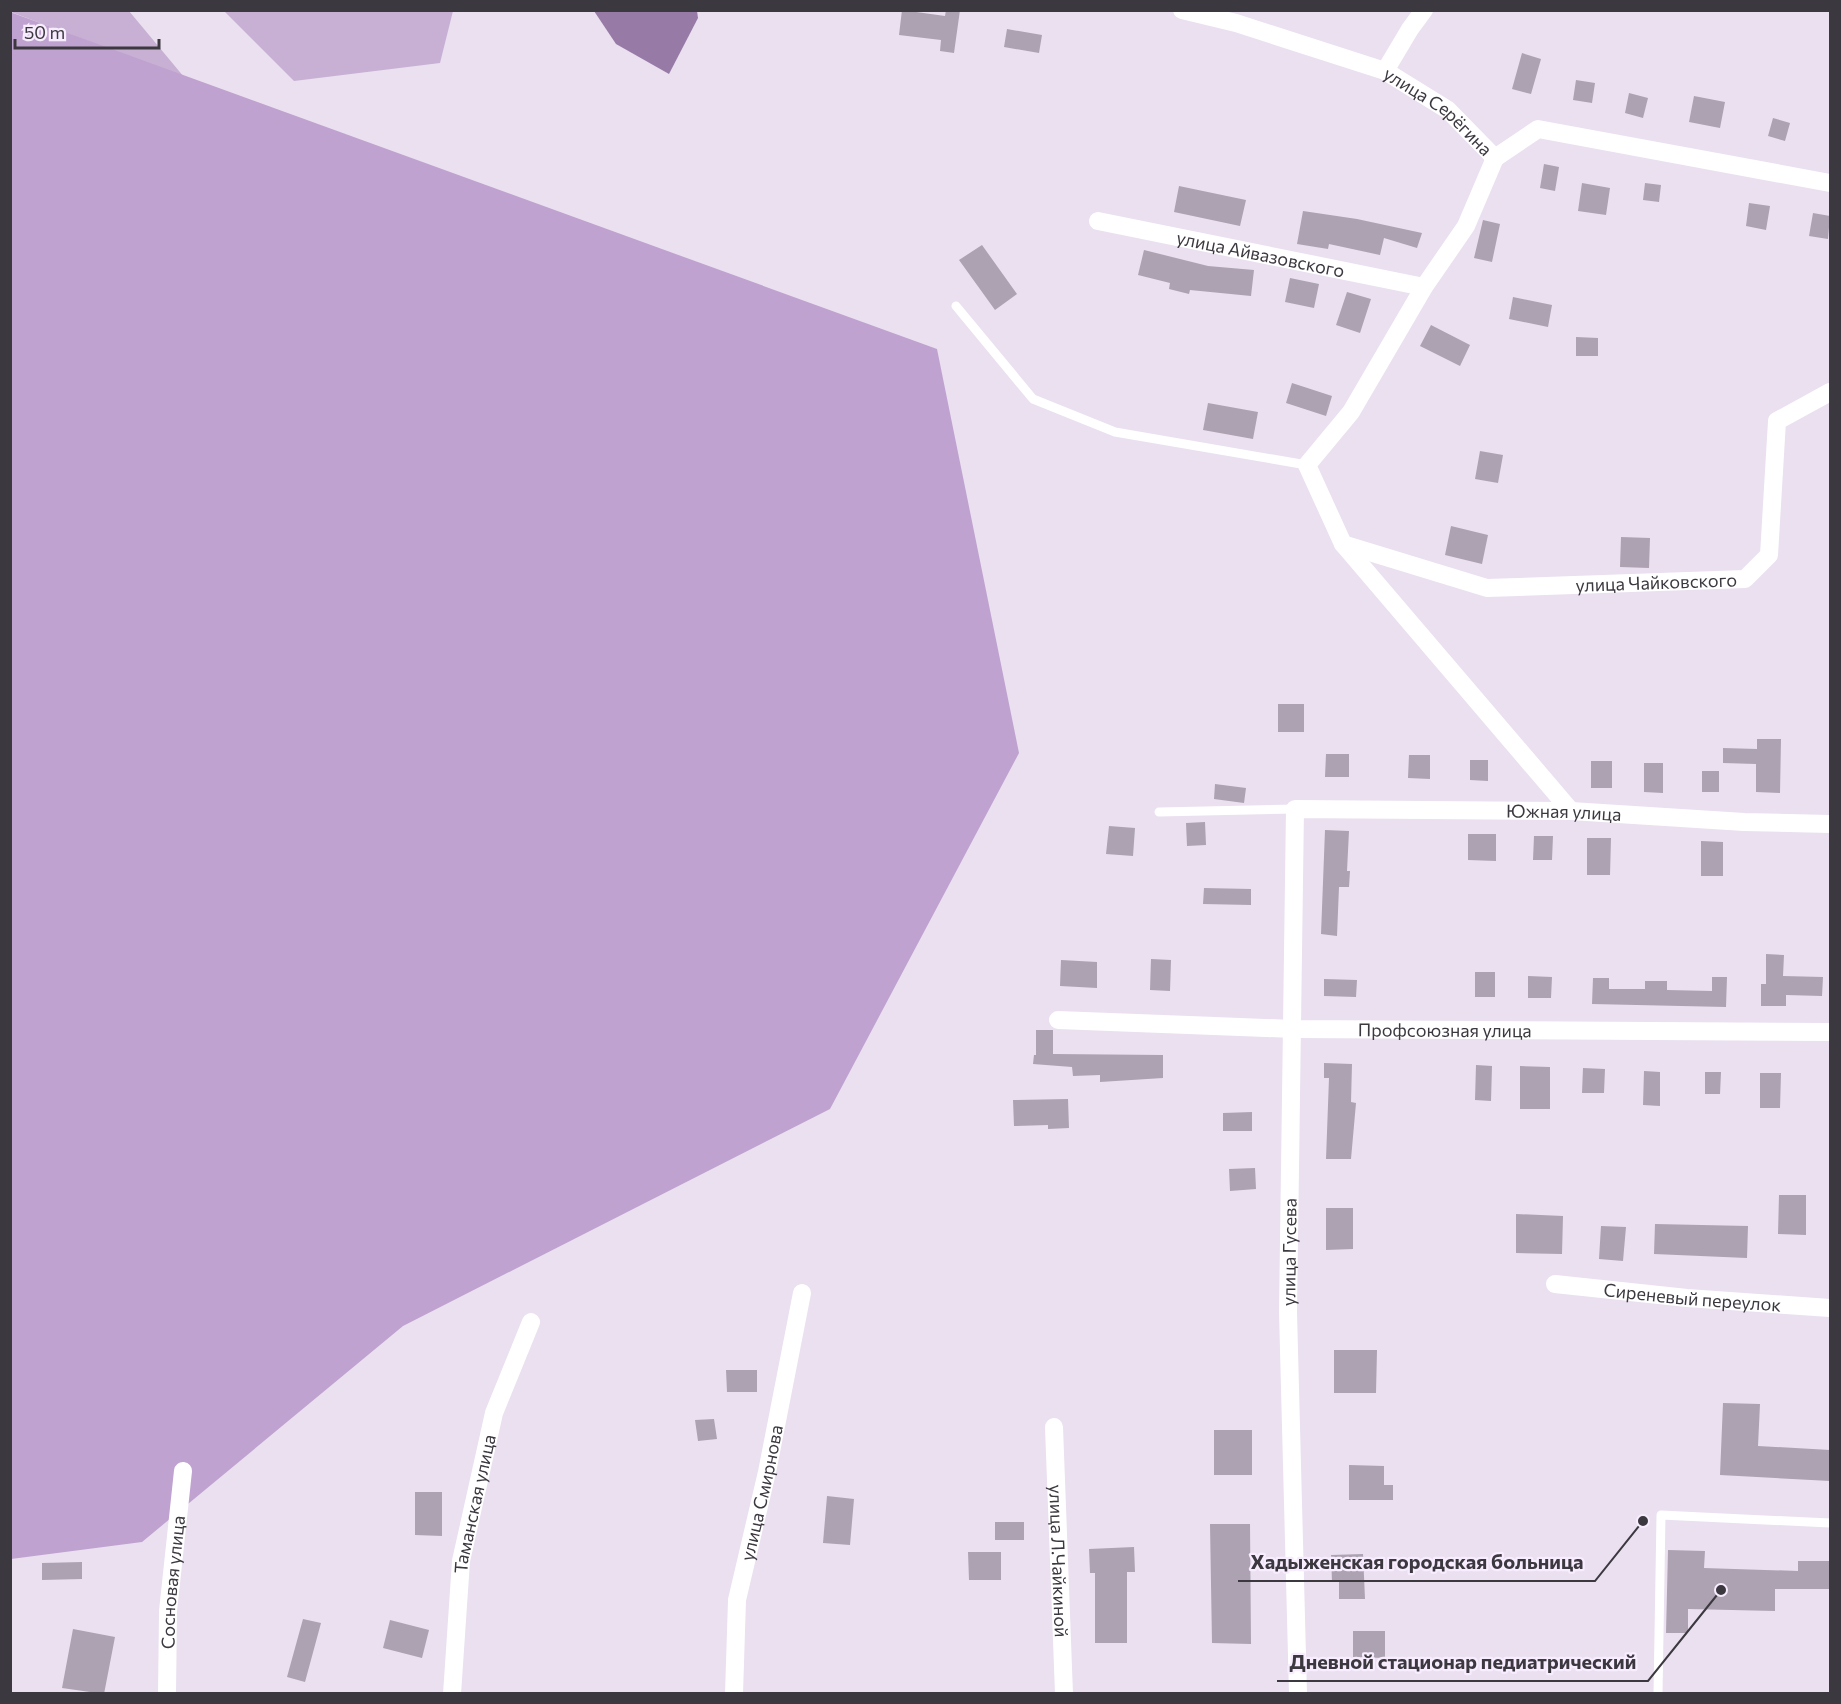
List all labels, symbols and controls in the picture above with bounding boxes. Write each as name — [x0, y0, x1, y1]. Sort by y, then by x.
scale bar — [15, 12, 159, 50]
text: 50 m — [24, 21, 65, 43]
street label: улица Серёгина — [1380, 62, 1497, 160]
street label: улица Айвазовского — [1175, 226, 1347, 282]
street label: улица Чайковского — [1575, 568, 1737, 596]
street label: Южная улица — [1506, 800, 1622, 825]
street label: Профсоюзная улица — [1358, 1018, 1532, 1041]
street label: улица Гусева — [1277, 1198, 1301, 1306]
street label: Сиреневый переулок — [1603, 1278, 1782, 1316]
street label: улица Смирнова — [736, 1423, 787, 1563]
street label: Таманская улица — [449, 1432, 500, 1574]
street label: улица Л.Чайкиной — [1045, 1484, 1073, 1638]
street label: Сосновая улица — [157, 1514, 189, 1649]
callout: Хадыженская городская больница — [1238, 1543, 1595, 1581]
text: Хадыженская городская больница — [1251, 1549, 1583, 1573]
callout: Дневной стационар педиатрический — [1277, 1643, 1648, 1681]
text: Дневной стационар педиатрический — [1290, 1649, 1636, 1673]

